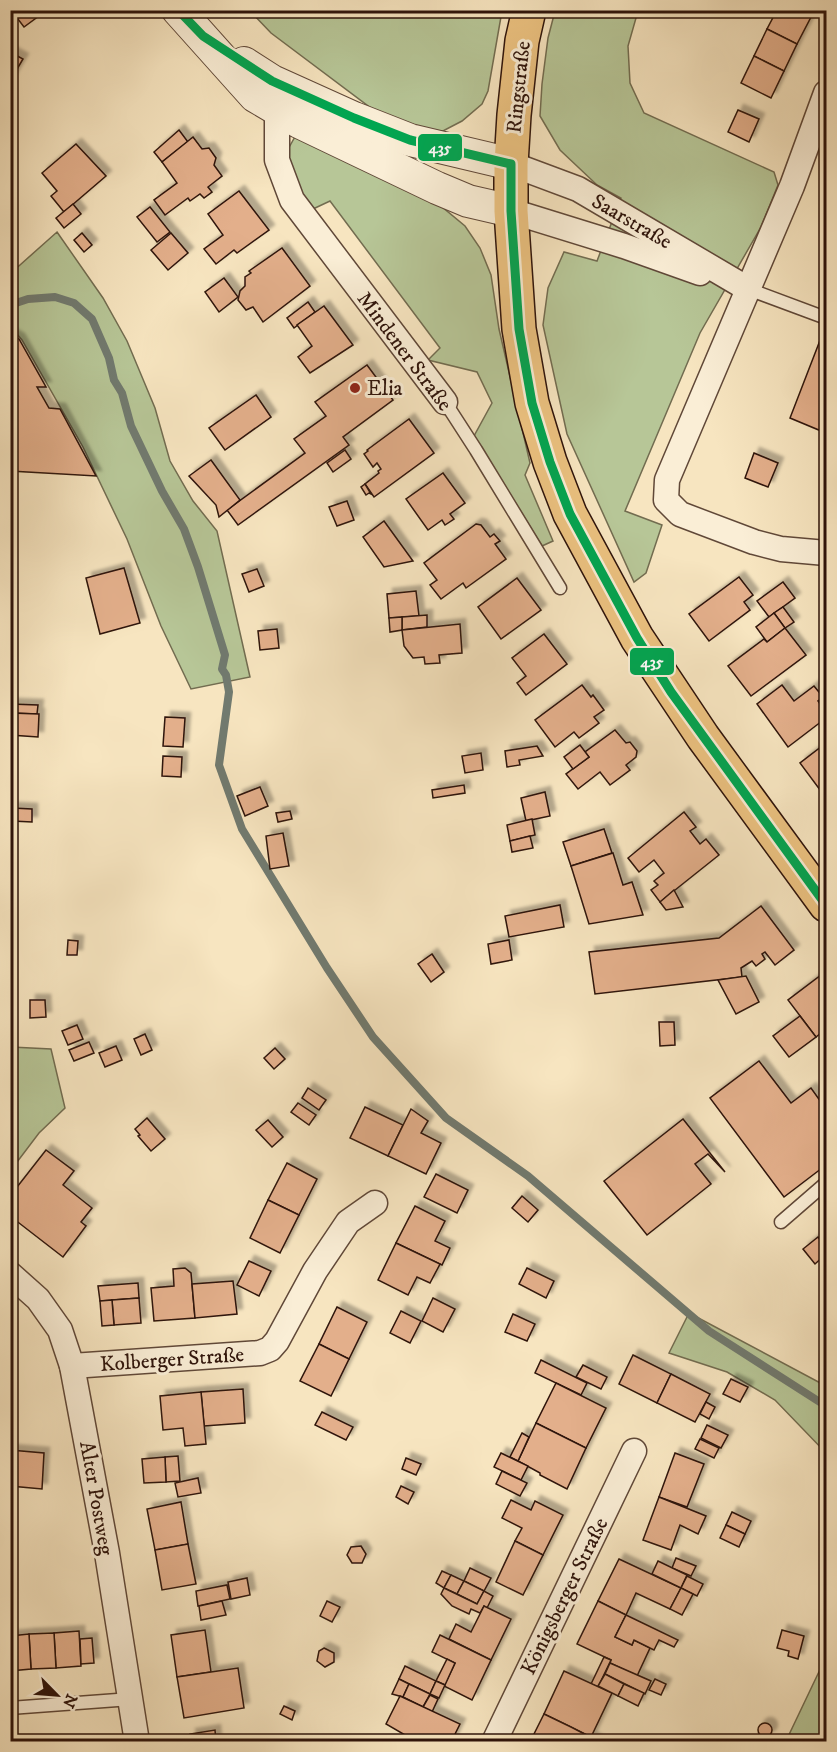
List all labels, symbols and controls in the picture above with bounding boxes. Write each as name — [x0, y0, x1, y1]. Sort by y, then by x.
street label: Ringstraße — [501, 39, 537, 134]
line badge: 435 — [417, 133, 463, 162]
text: 435 — [427, 138, 452, 158]
street label: Saarstraße — [587, 188, 677, 255]
street label: Mindener Straße — [351, 287, 458, 417]
place label: Elia — [367, 376, 403, 402]
marker: Elia — [348, 381, 362, 395]
line badge: 435 — [629, 647, 675, 676]
text: 435 — [639, 652, 664, 672]
street label: Kolberger Straße — [99, 1342, 245, 1378]
street label: Alter Postweg — [73, 1439, 119, 1558]
street label: Königsberger Straße — [516, 1513, 614, 1679]
north arrow — [27, 1665, 87, 1725]
text: N — [58, 1691, 82, 1711]

